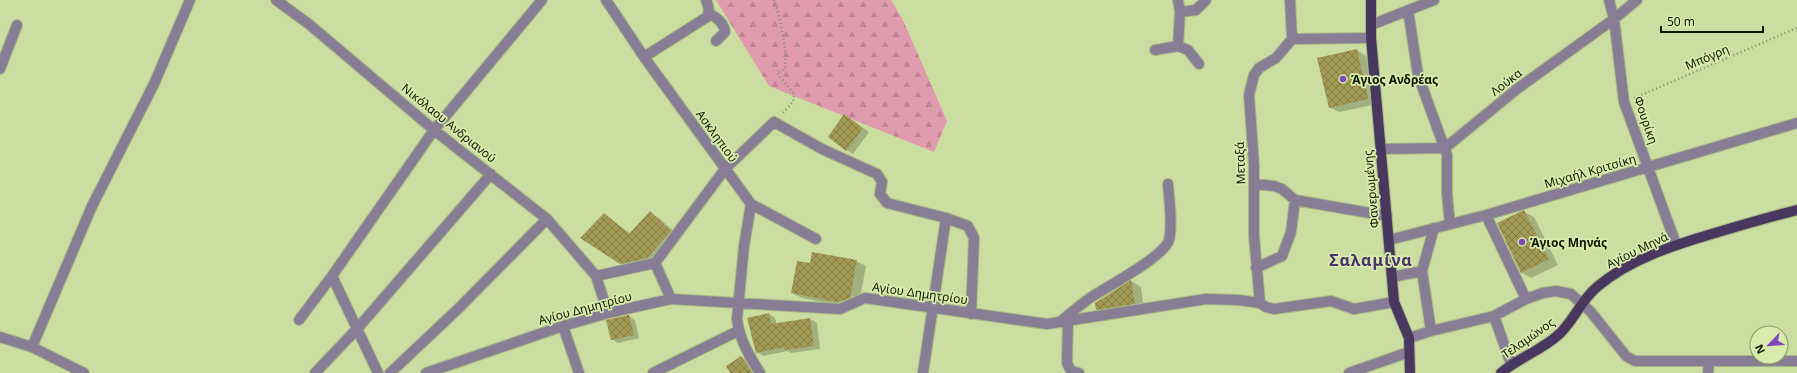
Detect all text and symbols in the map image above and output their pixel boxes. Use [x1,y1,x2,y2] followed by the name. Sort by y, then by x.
[1661,8,1763,34] scale bar
[1667,13,1695,30] text: 50 m
[1682,40,1732,74] street label: Μπόγρη
[1487,64,1526,100] street label: Λούκα
[1351,71,1438,88] place label: Άγιος Ανδρέας
[1338,74,1348,84] marker: Άγιος Ανδρέας
[398,80,500,166] street label: Νικόλαου Ανδριανού
[1630,94,1662,146] street label: Φουρίκη
[692,106,742,166] street label: Ασκληπιού
[1231,141,1249,185] street label: Μεταξά
[1359,149,1383,229] street label: Φανερωμένης
[1542,150,1638,192] street label: Μιχαήλ Κριτσίκη
[1603,227,1671,272] street label: Αγίου Μηνά
[1530,234,1607,251] place label: Άγιος Μηνάς
[1517,237,1527,247] marker: Άγιος Μηνάς
[1329,249,1413,271] district label: Σαλαμίνα
[871,278,969,308] street label: Αγίου Δημητρίου
[536,287,634,329] street label: Αγίου Δημητρίου
[1498,313,1558,362] street label: Τελαμώνος
[1749,325,1789,365] north arrow
[1751,342,1768,357] text: N

